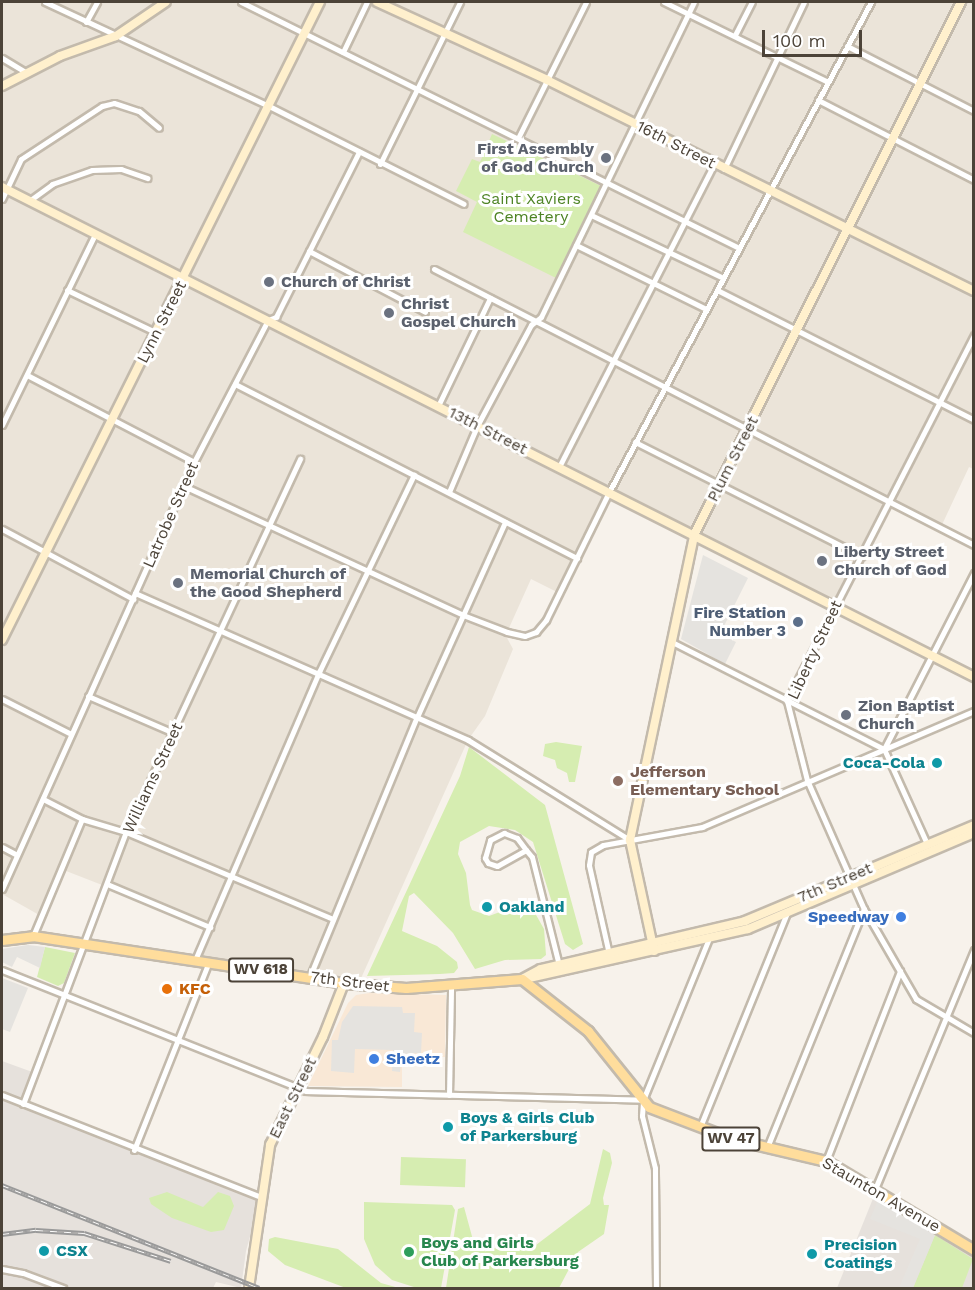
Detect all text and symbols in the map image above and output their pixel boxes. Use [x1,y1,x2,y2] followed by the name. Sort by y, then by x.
[765,18,866,56] scale bar
[773,30,826,51] text: 100 m
[633,117,719,173] street label: 16th Street
[477,139,594,177] place label: First Assembly of God Church
[599,151,613,165] marker: First Assembly of God Church
[481,189,581,227] park label: Saint Xaviers Cemetery
[281,272,411,292] place label: Church of Christ
[262,275,276,289] marker: Church of Christ
[133,278,191,366] street label: Lynn Street
[401,294,516,332] place label: Christ Gospel Church
[382,306,396,320] marker: Christ Gospel Church
[445,403,531,459] street label: 13th Street
[703,413,763,505] street label: Plum Street
[139,459,203,571] street label: Latrobe Street
[834,542,947,580] place label: Liberty Street Church of God
[815,554,829,568] marker: Liberty Street Church of God
[190,564,346,602] place label: Memorial Church of the Good Shepherd
[171,576,185,590] marker: Memorial Church of the Good Shepherd
[784,597,846,703] street label: Liberty Street
[693,603,786,641] place label: Fire Station Number 3
[791,615,805,629] marker: Fire Station Number 3
[858,696,954,734] place label: Zion Baptist Church
[839,708,853,722] marker: Zion Baptist Church
[119,720,187,836] street label: Williams Street
[843,753,925,773] place label: Coca-Cola
[930,756,944,770] marker: Coca-Cola
[630,762,779,800] place label: Jefferson Elementary School
[611,774,625,788] marker: Jefferson Elementary School
[795,859,875,907] street label: 7th Street
[499,897,564,917] place label: Oakland
[480,900,494,914] marker: Oakland
[808,907,889,927] place label: Speedway
[894,910,908,924] marker: Speedway
[226,958,296,982] road number: WV 618
[310,968,390,996] street label: 7th Street
[179,979,211,999] place label: KFC
[160,982,174,996] marker: KFC
[386,1049,440,1069] place label: Sheetz
[367,1052,381,1066] marker: Sheetz
[265,1054,321,1142] street label: East Street
[460,1108,594,1146] place label: Boys & Girls Club of Parkersburg
[441,1120,455,1134] marker: Boys & Girls Club of Parkersburg
[701,1127,761,1151] road number: WV 47
[818,1153,944,1237] street label: Staunton Avenue
[421,1233,579,1271] place label: Boys and Girls Club of Parkersburg
[824,1235,897,1273] place label: Precision Coatings
[56,1241,88,1261] place label: CSX
[37,1244,51,1258] marker: CSX
[402,1245,416,1259] marker: Boys and Girls Club of Parkersburg
[805,1247,819,1261] marker: Precision Coatings

